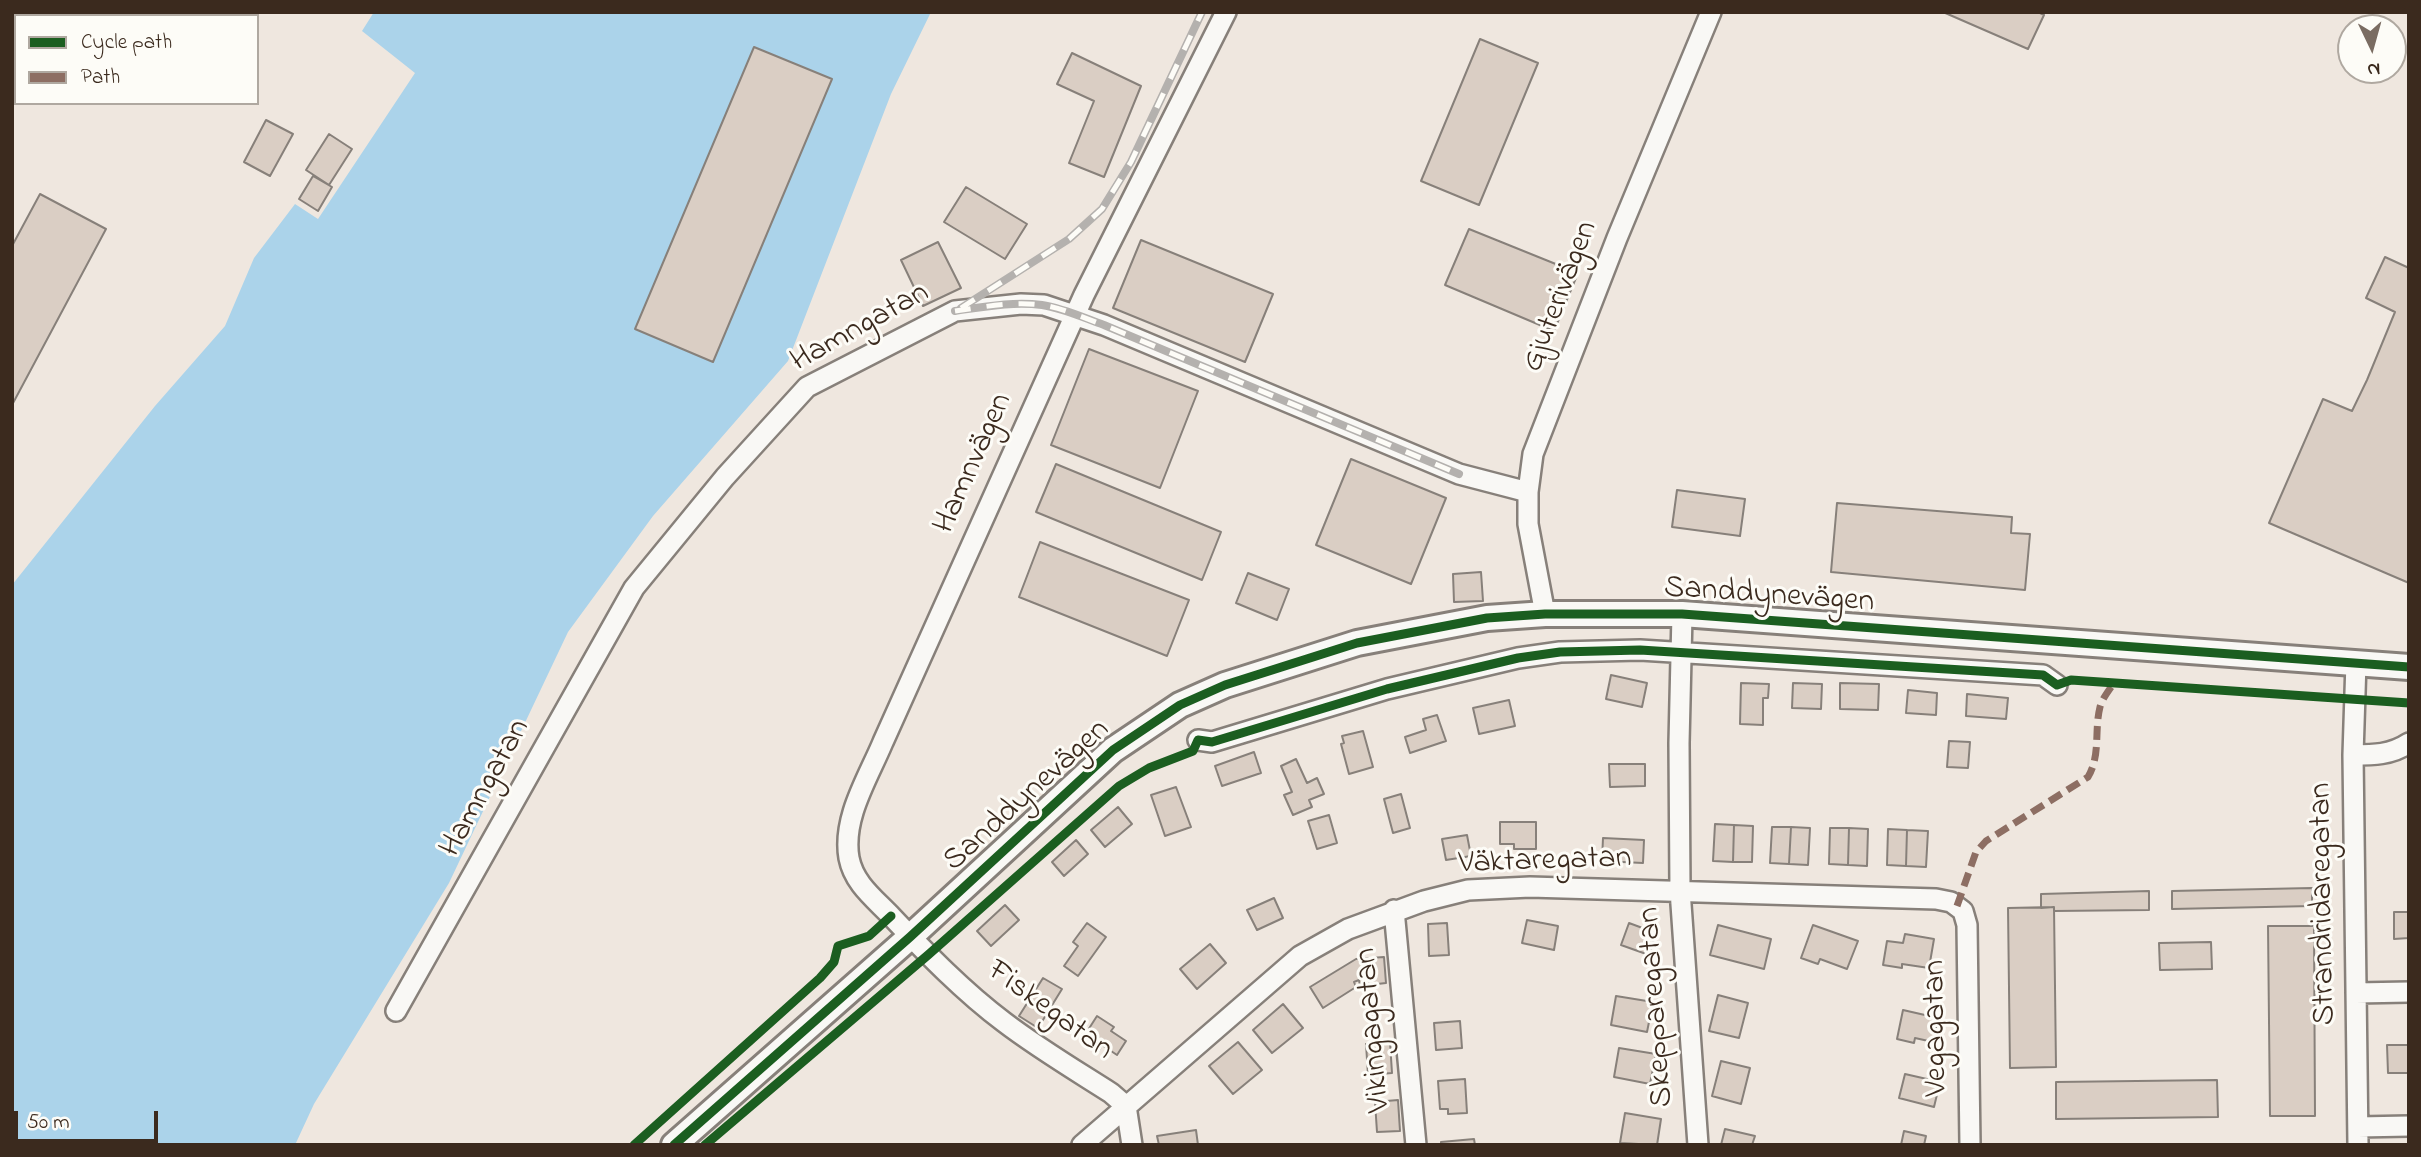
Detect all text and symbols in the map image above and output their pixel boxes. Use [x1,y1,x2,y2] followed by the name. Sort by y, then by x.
[14,14,259,105] legend
[2337,14,2407,84] north arrow
[81,28,172,58] text: Cycle path
[2366,54,2381,82] text: N
[81,63,120,93] text: Path
[1516,216,1608,378] street label: Gjuterivägen
[785,275,937,383] street label: Hamngatan
[927,388,1023,540] street label: Hamnvägen
[1663,571,1875,623] street label: Sanddynevägen
[937,712,1119,882] street label: Sanddynevägen
[433,713,541,865] street label: Hamngatan
[2304,782,2346,1026] street label: Strandridaregatan
[1458,841,1632,885] street label: Väktaregatan
[1632,906,1684,1108] street label: Skepparegatan
[1349,946,1401,1114] street label: Vikingagatan
[978,953,1120,1071] street label: Fiskegatan
[1918,959,1958,1097] street label: Vegagatan
[18,1098,161,1142] scale bar
[27,1108,70,1138] text: 50 m

